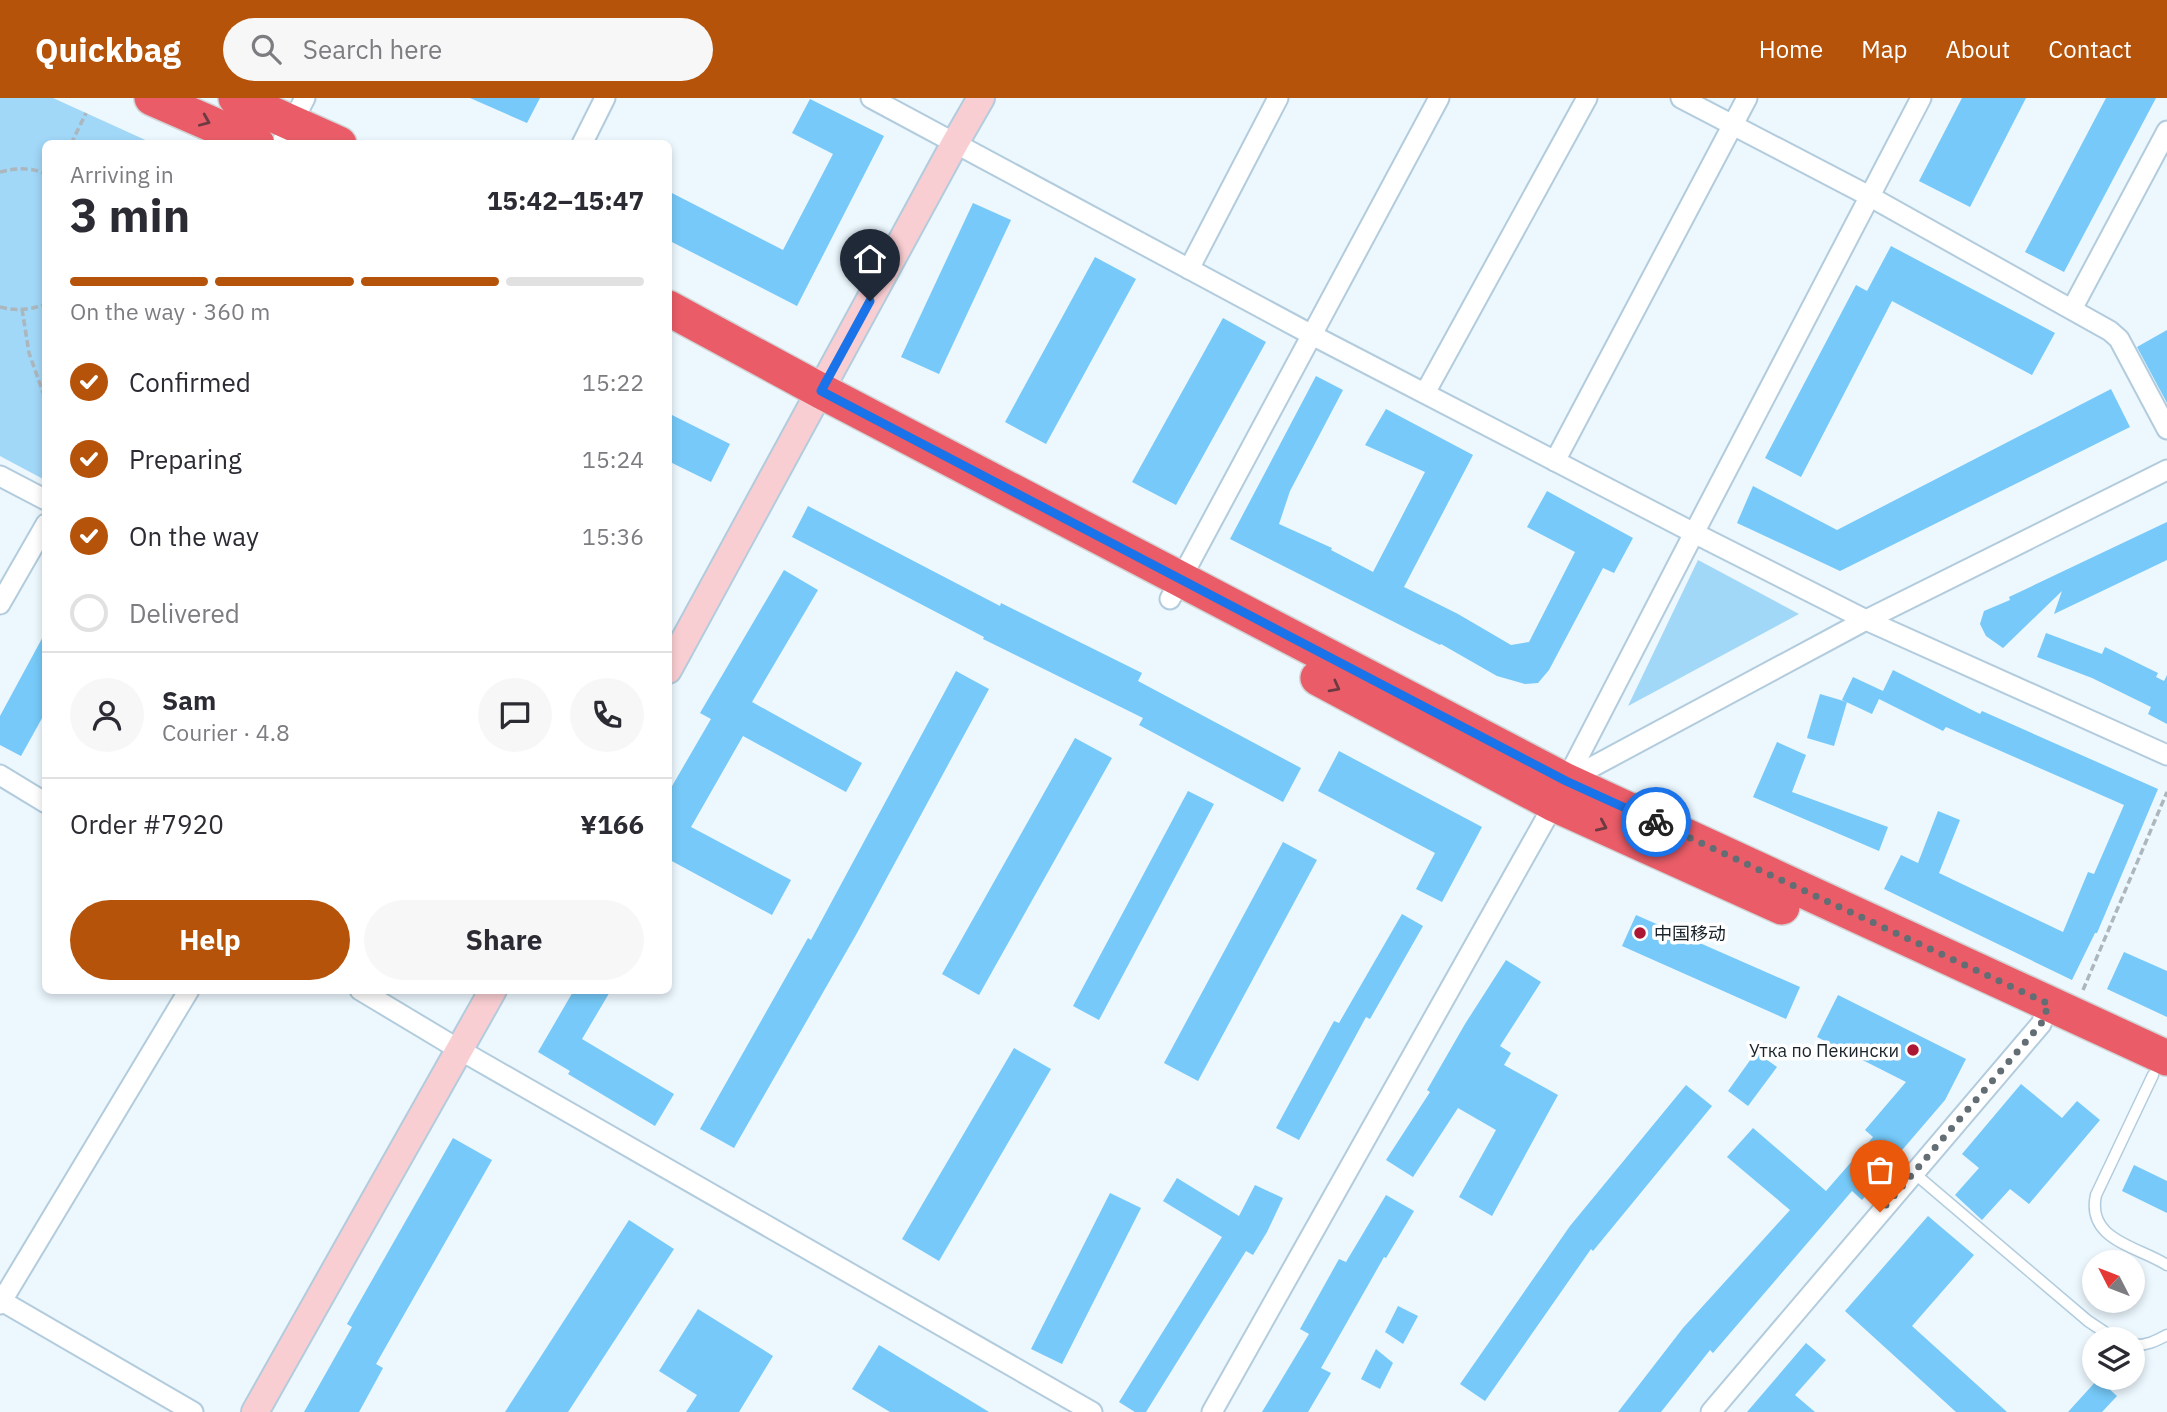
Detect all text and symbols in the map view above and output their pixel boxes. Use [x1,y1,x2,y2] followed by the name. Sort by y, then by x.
[223,18,713,81] search box
[35,28,181,71] text: Quickbag
[247,30,285,68] icon: search
[303,32,442,66] text: Search here
[1759,33,1823,65] text: Home
[1861,33,1907,65] text: Map
[1945,33,2010,65] text: About
[2048,33,2132,65] text: Contact
[198,113,210,127] one-way arrow
[70,159,174,189] text: Arriving in
[487,183,644,217] text: 15:42–15:47
[70,185,190,245] text: 3 min
[840,229,900,301] pin
[851,240,889,278] icon: home
[70,296,270,326] text: On the way · 360 m
[70,363,108,401] icon: check
[129,365,251,399] text: Confirmed
[582,367,644,397] text: 15:22
[70,440,108,478] icon: check
[129,442,242,476] text: Preparing
[582,444,644,474] text: 15:24
[70,517,108,555] icon: check
[129,519,259,553] text: On the way
[582,521,644,551] text: 15:36
[129,596,240,630] text: Delivered
[70,678,144,752] button: person
[478,678,552,752] button: chat
[570,678,644,752] button: phone
[1328,679,1340,692] one-way arrow
[162,683,216,717] text: Sam
[162,717,290,747] text: Courier · 4.8
[1621,787,1691,857] courier
[1637,803,1675,841] icon: bike
[70,807,224,841] text: Order #7920
[580,807,644,841] text: ¥166
[1595,818,1607,832] one-way arrow
[70,900,350,980] button: Help
[364,900,644,980] button: Share
[1654,922,1726,945] place label: 中国移动
[1632,925,1648,941] marker: 中国移动
[1749,1039,1899,1062] place label: Утка по Пекински
[1905,1042,1921,1058] marker: Утка по Пекински
[1850,1140,1910,1212] pin
[1861,1151,1899,1189] icon: bag
[2082,1250,2146,1312] north arrow
[2082,1250,2145,1390] map controls
[2082,1327,2145,1390] button: layers

